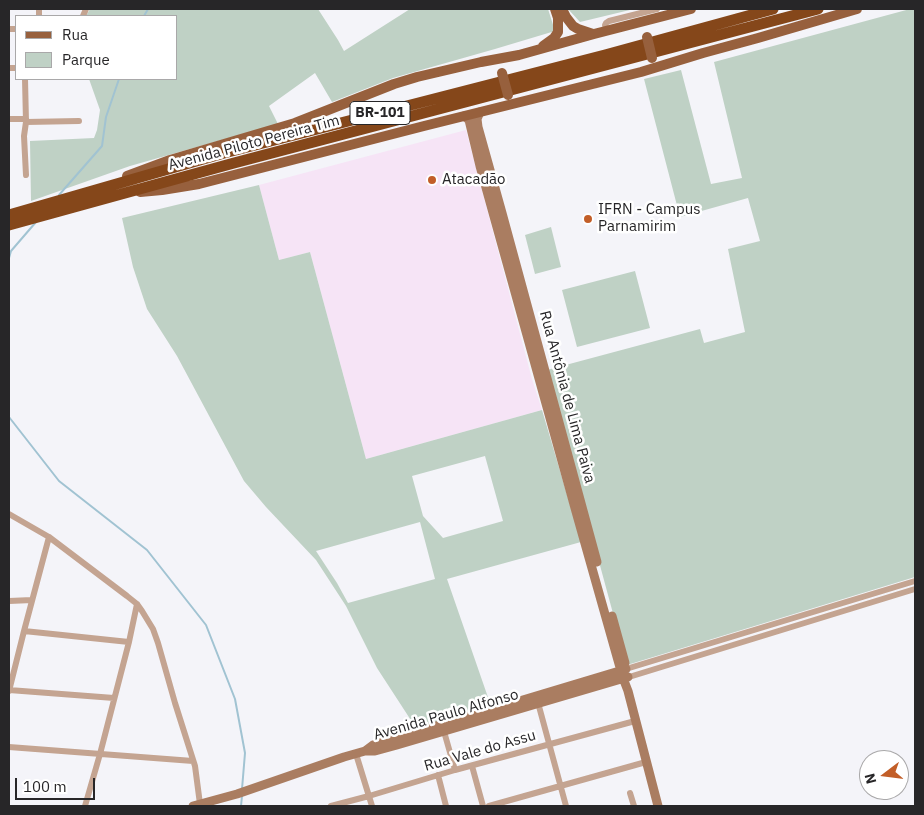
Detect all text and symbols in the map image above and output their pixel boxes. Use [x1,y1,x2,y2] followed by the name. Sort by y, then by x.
[15,15,178,80] legend
[62,25,88,44] text: Rua
[62,50,110,69] text: Parque
[350,102,410,125] road number: BR-101
[166,111,342,175] street label: Avenida Piloto Pereira Tim
[442,171,505,189] place label: Atacadão
[426,174,438,186] marker: Atacadão
[598,201,701,236] place label: IFRN - Campus Parnamirim
[582,213,594,225] marker: IFRN - Campus Parnamirim
[535,309,599,485] street label: Rua Antônia de Lima Paiva
[371,686,521,744] street label: Avenida Paulo Alfonso
[422,726,538,776] street label: Rua Vale do Assu
[859,750,909,800] north arrow
[18,768,98,800] scale bar
[860,771,880,786] text: N
[23,777,67,796] text: 100 m

